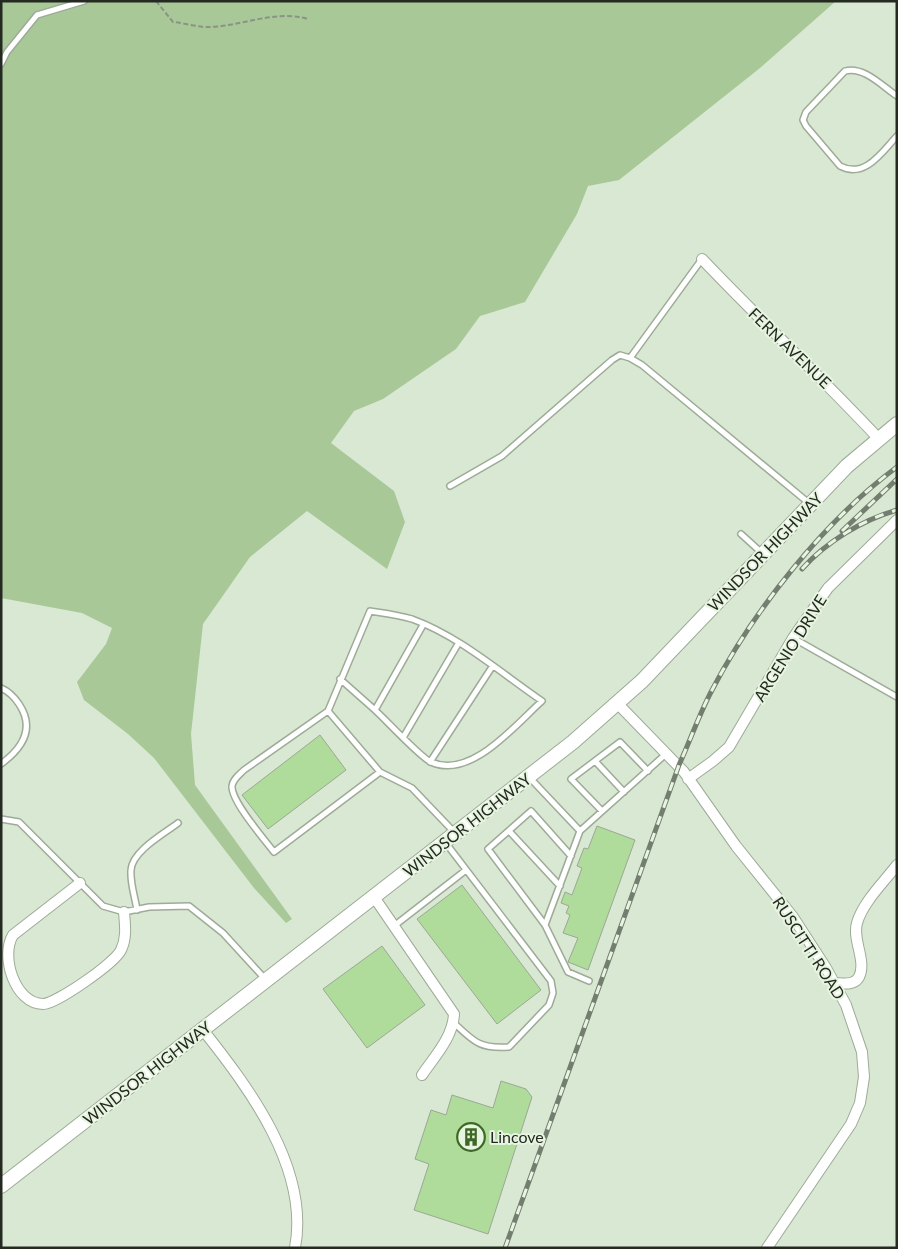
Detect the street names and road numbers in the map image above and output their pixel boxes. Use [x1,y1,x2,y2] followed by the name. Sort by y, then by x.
[745,304,836,392] street label: FERN AVENUE
[703,488,826,615] street label: WINDSOR HIGHWAY
[749,591,830,705] street label: ARGENIO DRIVE
[399,769,534,880] street label: WINDSOR HIGHWAY
[769,893,850,1003] street label: RUSCITTI ROAD
[79,1017,214,1128] street label: WINDSOR HIGHWAY

